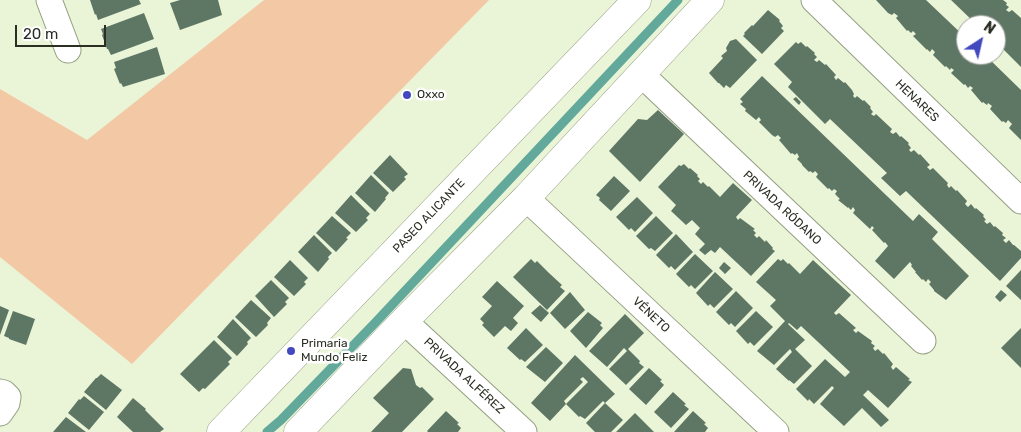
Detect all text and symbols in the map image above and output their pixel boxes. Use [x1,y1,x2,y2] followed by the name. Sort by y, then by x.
[18,15,109,47] scale bar
[956,15,1006,65] north arrow
[980,18,998,38] text: N
[23,25,58,43] text: 20 m
[892,77,942,125] street label: HENARES
[417,88,445,102] place label: Oxxo
[401,89,413,101] marker: Oxxo
[740,168,824,248] street label: PRIVADA RÓDANO
[390,176,468,256] street label: PASEO ALICANTE
[629,294,673,336] street label: VÉNETO
[421,335,507,417] street label: PRIVADA ALFÉREZ
[301,337,368,365] place label: Primaria Mundo Feliz
[285,345,297,357] marker: Primaria Mundo Feliz

